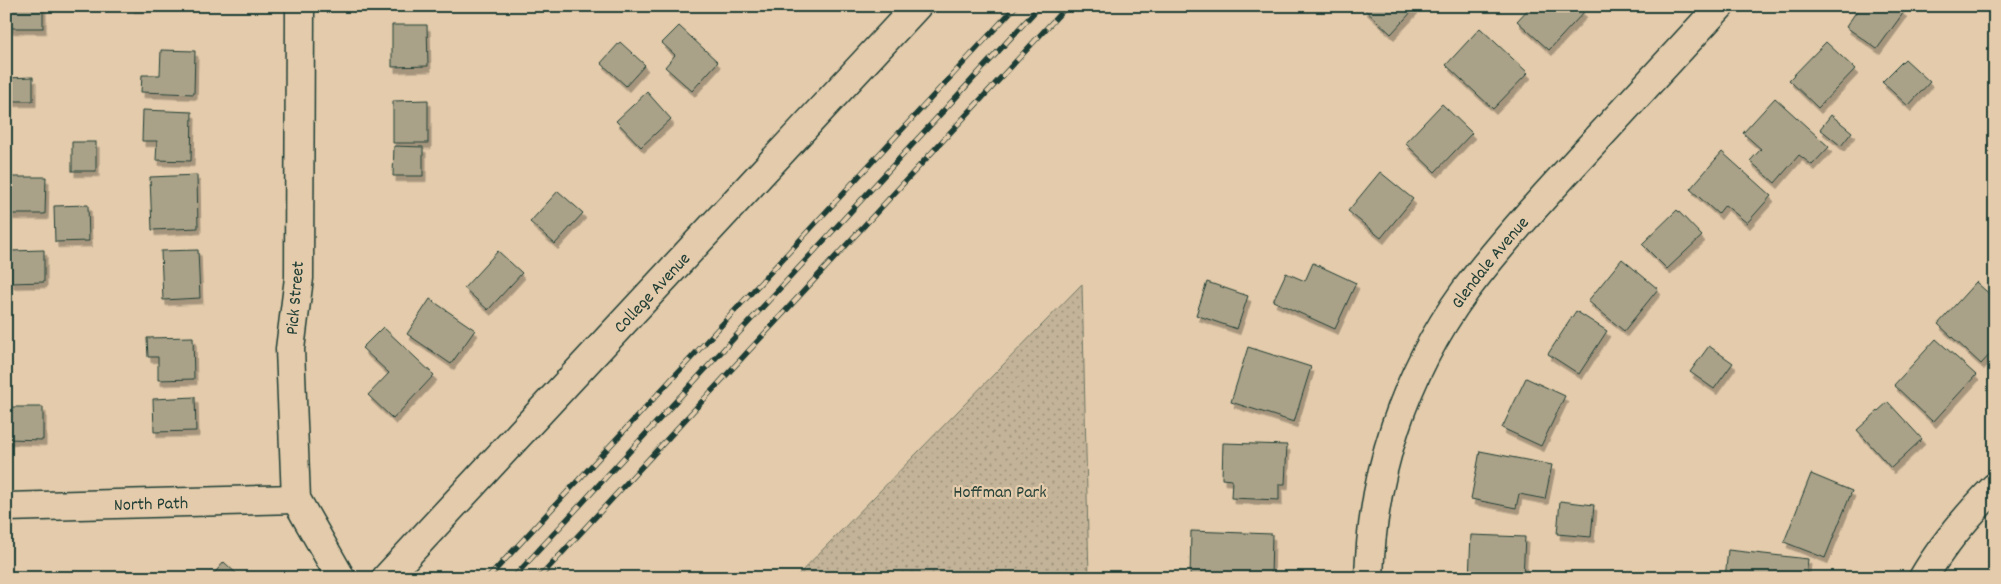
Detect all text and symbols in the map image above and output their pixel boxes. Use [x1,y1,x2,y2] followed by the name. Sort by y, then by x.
[1446,212,1536,314] street label: Glendale Avenue
[609,248,697,340] street label: College Avenue
[281,260,312,336] street label: Pick Street
[953,481,1047,506] park label: Hoffman Park
[114,492,188,519] street label: North Path

